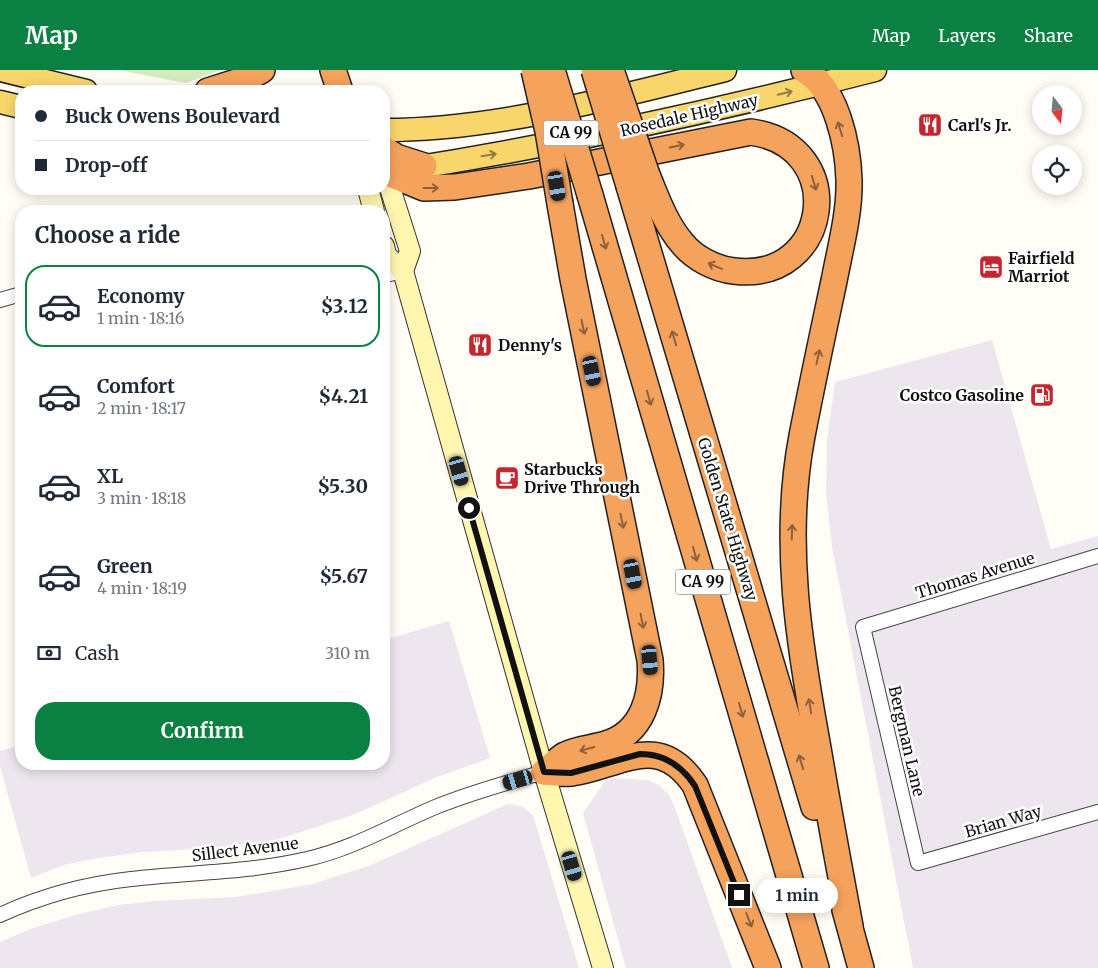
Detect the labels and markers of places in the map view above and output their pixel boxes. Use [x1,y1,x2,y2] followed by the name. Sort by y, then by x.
[917,112,943,138] restaurant icon: Carl's Jr.
[948,115,1012,135] place label: Carl's Jr.
[1008,248,1075,286] place label: Fairfield Marriot
[978,254,1004,280] hotel icon: Fairfield Marriot
[467,332,493,358] restaurant icon: Denny's
[498,335,562,355] place label: Denny's
[1029,382,1055,408] fuel station icon: Costco Gasoline
[900,385,1024,405] place label: Costco Gasoline
[524,459,640,497] place label: Starbucks Drive Through
[494,465,520,491] cafe icon: Starbucks Drive Through

